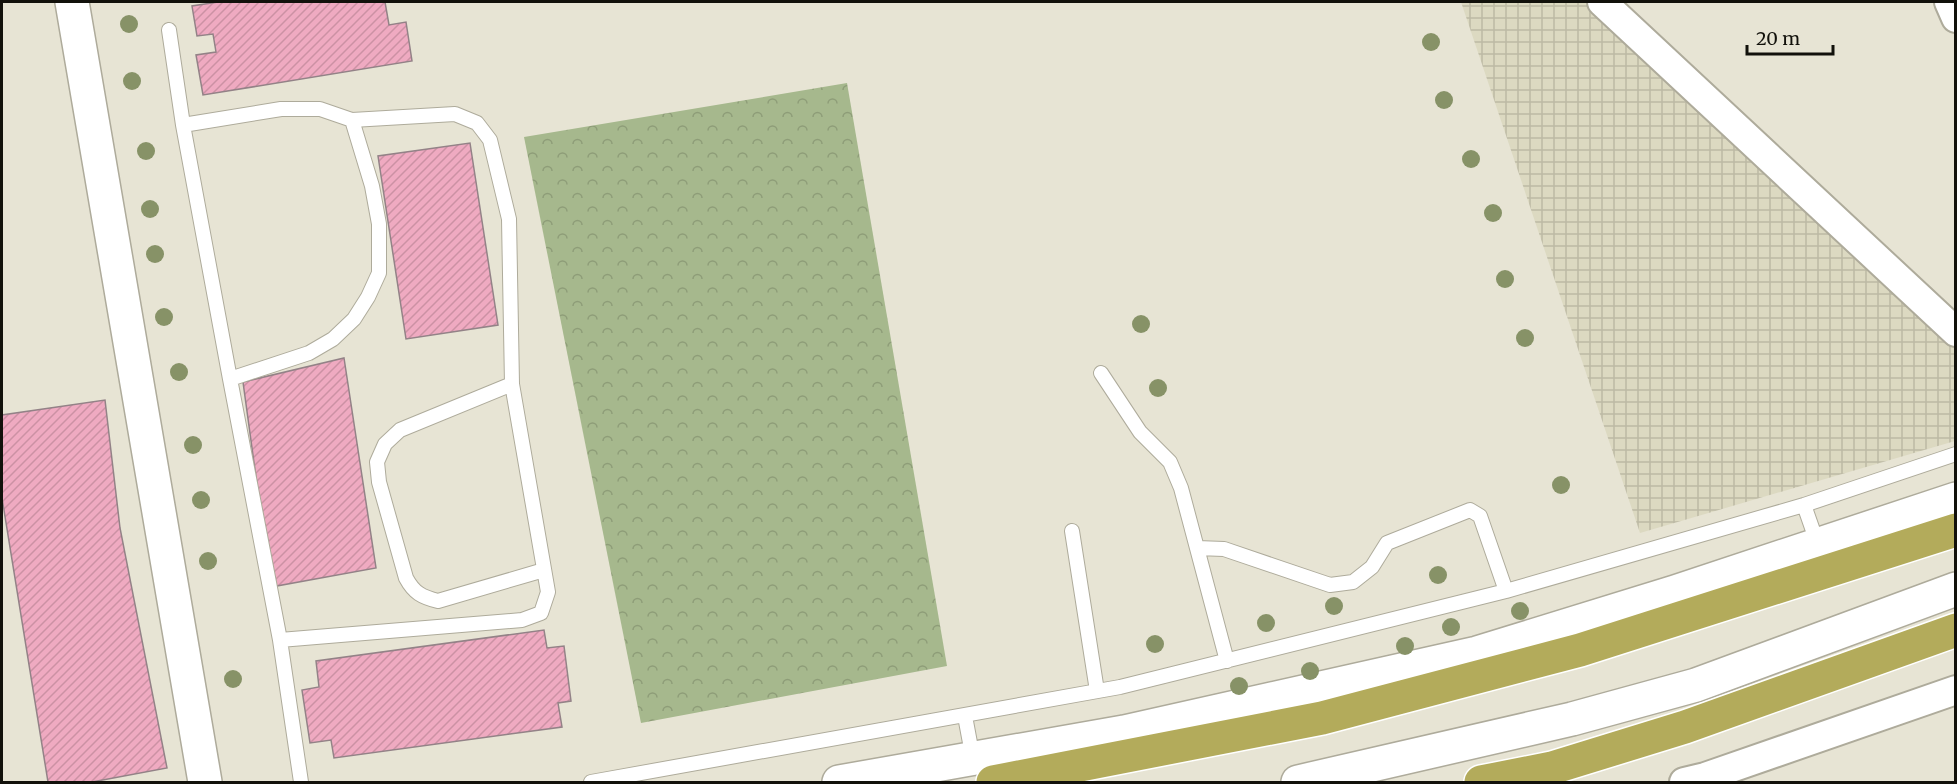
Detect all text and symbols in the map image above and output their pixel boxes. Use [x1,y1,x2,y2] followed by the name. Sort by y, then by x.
[1747,18,1832,56] scale bar
[1756,27,1800,50] text: 20 m

